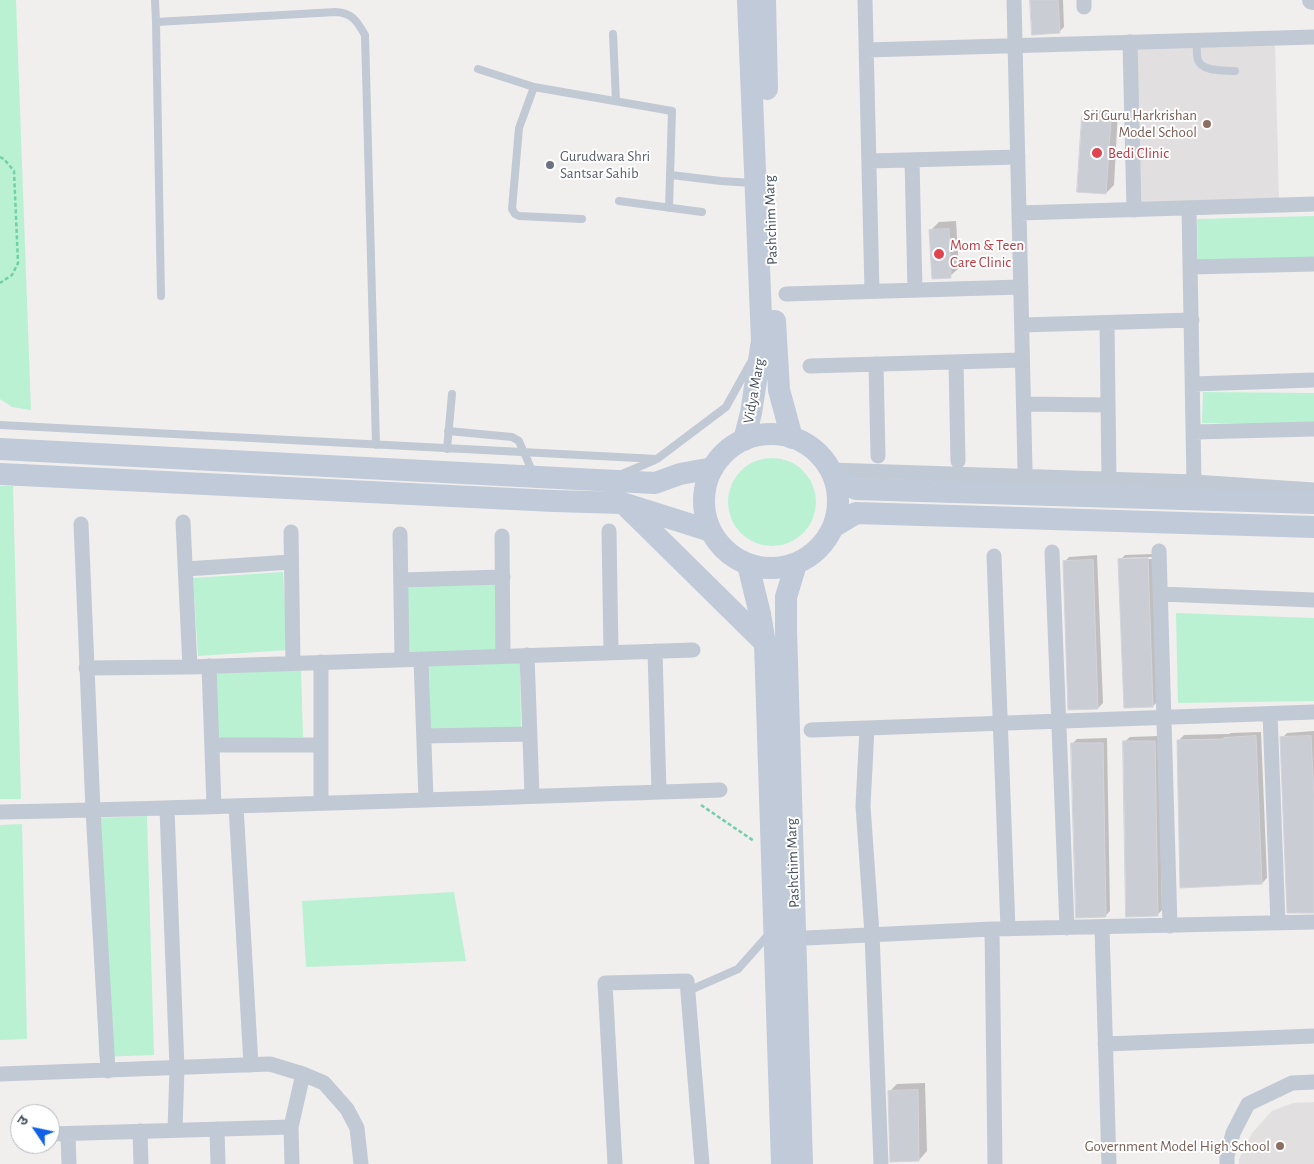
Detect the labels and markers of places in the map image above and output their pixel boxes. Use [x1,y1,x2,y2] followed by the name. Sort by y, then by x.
[1083,106,1197,141] place label: Sri Guru Harkrishan Model School
[1201,118,1213,130] marker: Sri Guru Harkrishan Model School
[1108,144,1169,162] place label: Bedi Clinic
[1090,146,1104,160] marker: Bedi Clinic
[560,147,650,182] place label: Gurudwara Shri Santsar Sahib
[544,159,556,171] marker: Gurudwara Shri Santsar Sahib
[950,236,1024,271] place label: Mom & Teen Care Clinic
[932,247,946,261] marker: Mom & Teen Care Clinic
[1085,1137,1270,1155] place label: Government Model High School
[1274,1140,1286,1152] marker: Government Model High School

